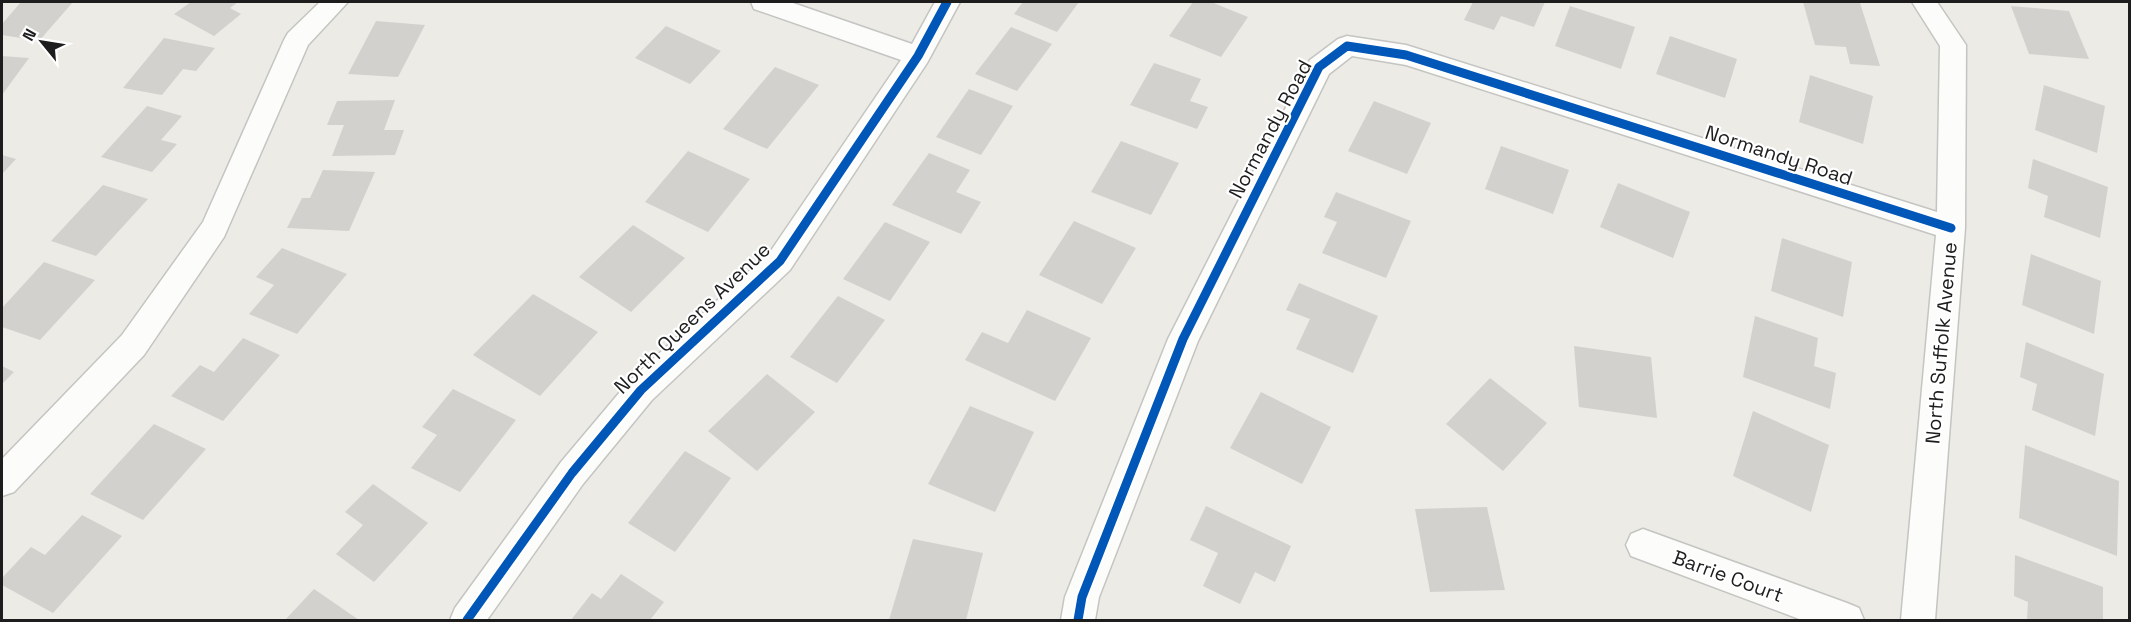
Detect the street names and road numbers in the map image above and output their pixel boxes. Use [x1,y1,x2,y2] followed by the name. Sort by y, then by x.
[1222,55,1318,203] street label: Normandy Road
[1702,119,1856,191] street label: Normandy Road
[608,237,776,399] street label: North Queens Avenue
[1919,241,1963,445] street label: North Suffolk Avenue
[1669,544,1787,608] street label: Barrie Court

